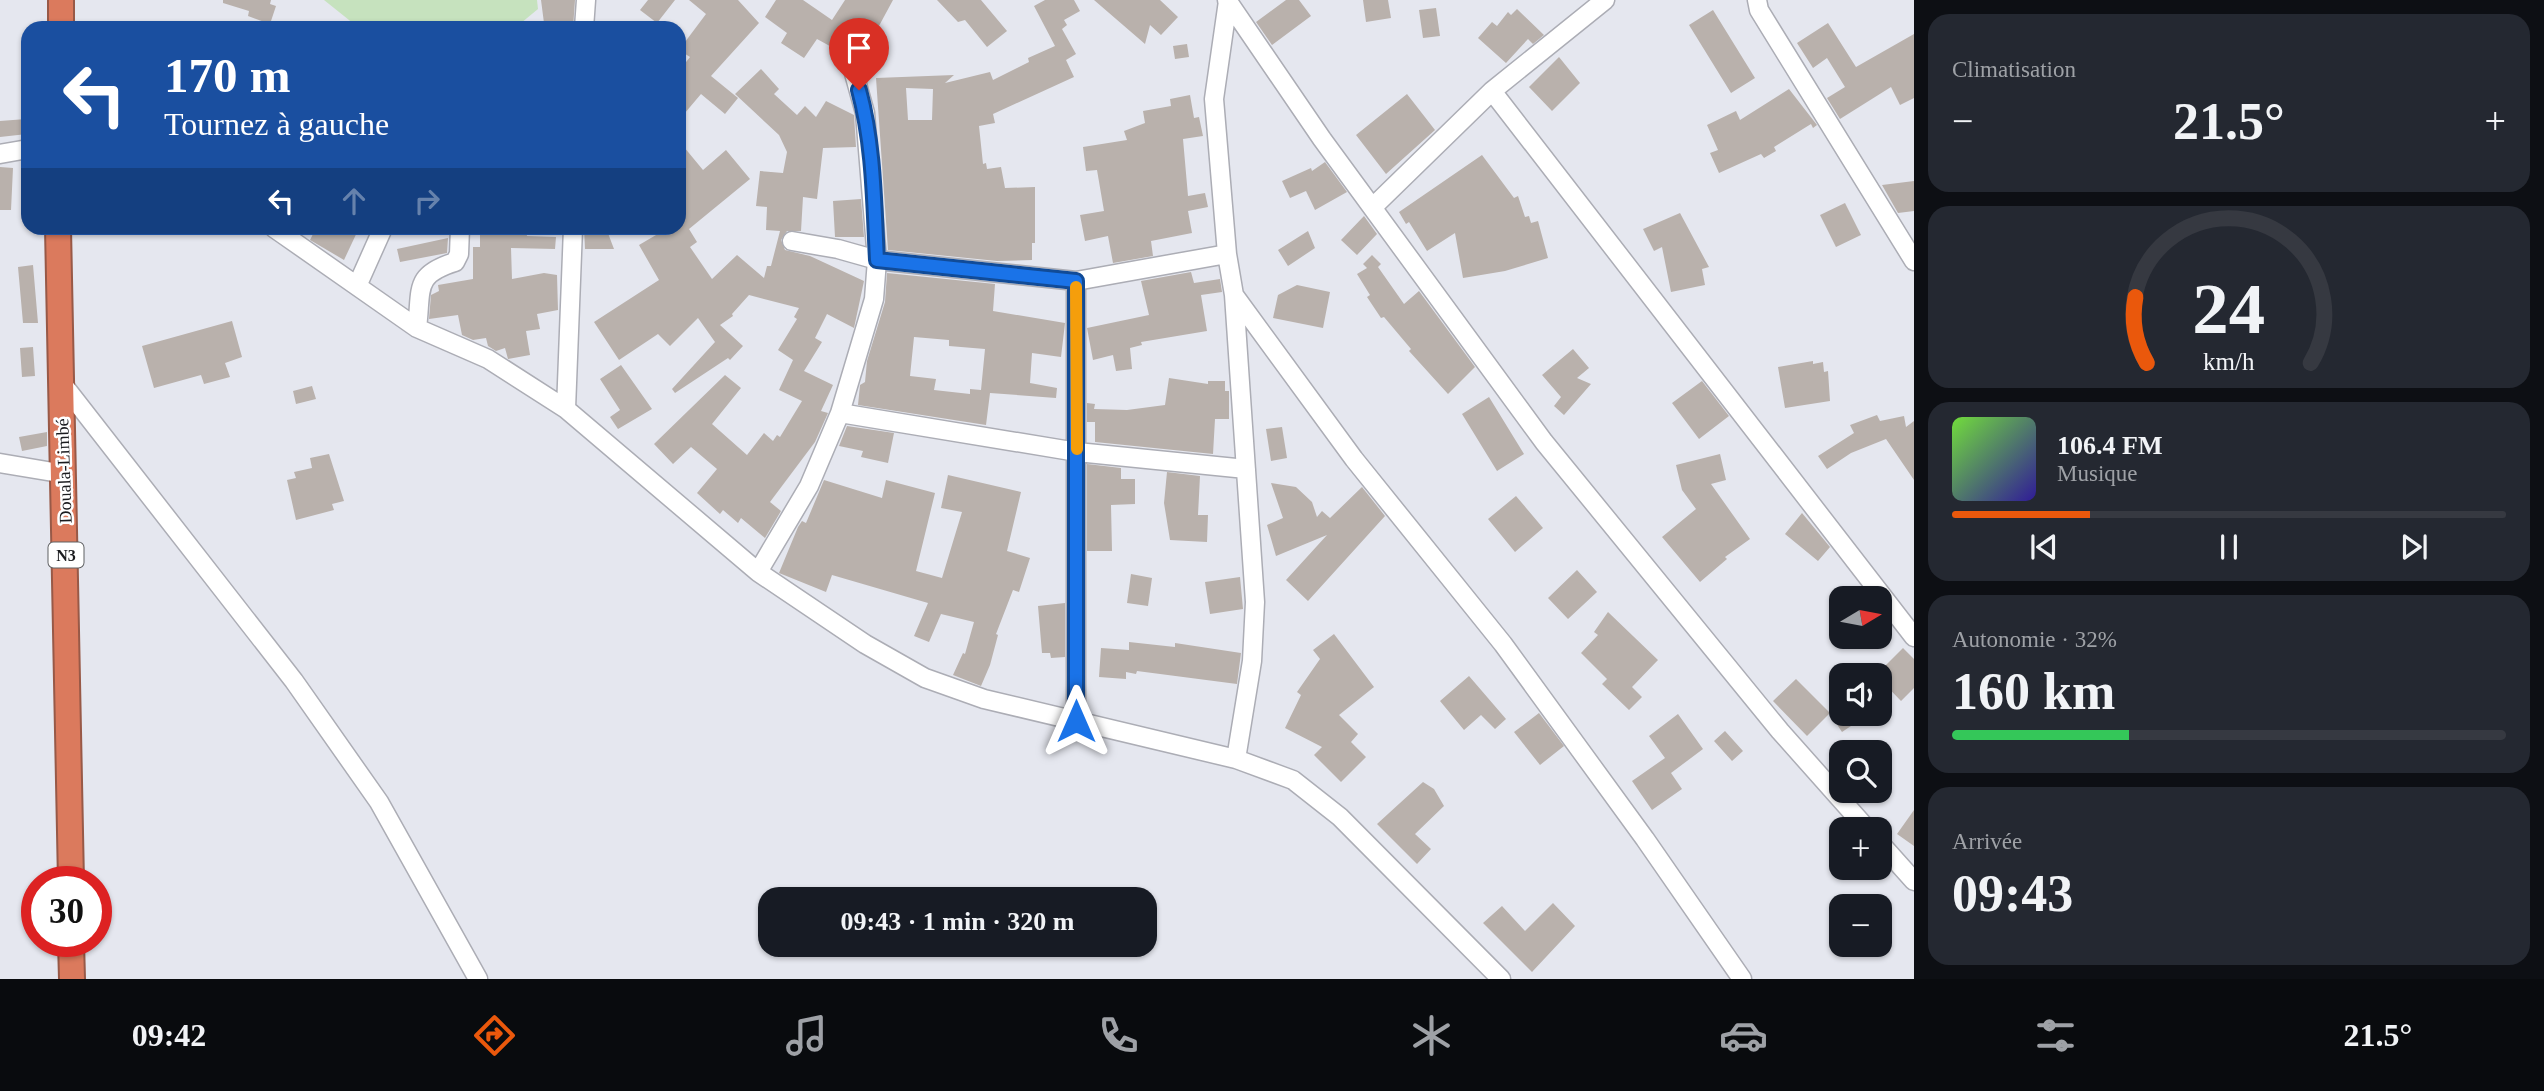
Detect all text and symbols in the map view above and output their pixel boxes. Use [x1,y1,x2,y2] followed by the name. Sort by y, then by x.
[829,18,889,90] pin
[840,29,878,67] icon: arrive
[164,48,291,103] text: 170 m
[49,49,140,140] icon: left
[1952,57,2076,82] text: Climatisation
[2173,93,2285,150] text: 21.5°
[1952,100,1973,142] text: −
[2485,100,2506,142] text: +
[164,106,389,142] text: Tournez à gauche
[262,182,300,220] icon: left
[335,182,373,220] icon: ahead
[408,182,446,220] icon: right
[2193,269,2265,350] text: 24
[2203,348,2255,375] text: km/h
[52,418,76,524] street label: Douala-Limbé
[2057,431,2162,460] text: 106.4 FM
[2057,461,2138,486] text: Musique
[2025,528,2063,566] icon: previous
[2210,528,2248,566] icon: pause
[2395,528,2433,566] icon: next
[48,542,84,568] road number: N3
[1829,586,1892,649] north arrow
[1829,586,1892,957] map controls
[1952,627,2117,652] text: Autonomie · 32%
[1829,663,1892,726] button: sound
[1952,663,2115,720] text: 160 km
[1039,684,1113,758] position arrow
[1829,740,1892,803] button: search
[1829,817,1892,880] button: +
[1952,829,2022,854] text: Arrivée
[1952,865,2073,922] text: 09:43
[21,866,112,957] speed limit sign: 30
[1829,894,1892,957] button: −
[841,907,1075,936] text: 09:43 · 1 min · 320 m
[470,1011,519,1060] icon: directions
[782,1011,831,1060] icon: music
[1094,1011,1143,1060] icon: phone
[1407,1011,1456,1060] icon: climate
[1719,1011,1768,1060] icon: car
[2031,1011,2080,1060] icon: filters
[132,1017,206,1053] text: 09:42
[2344,1017,2412,1053] text: 21.5°

